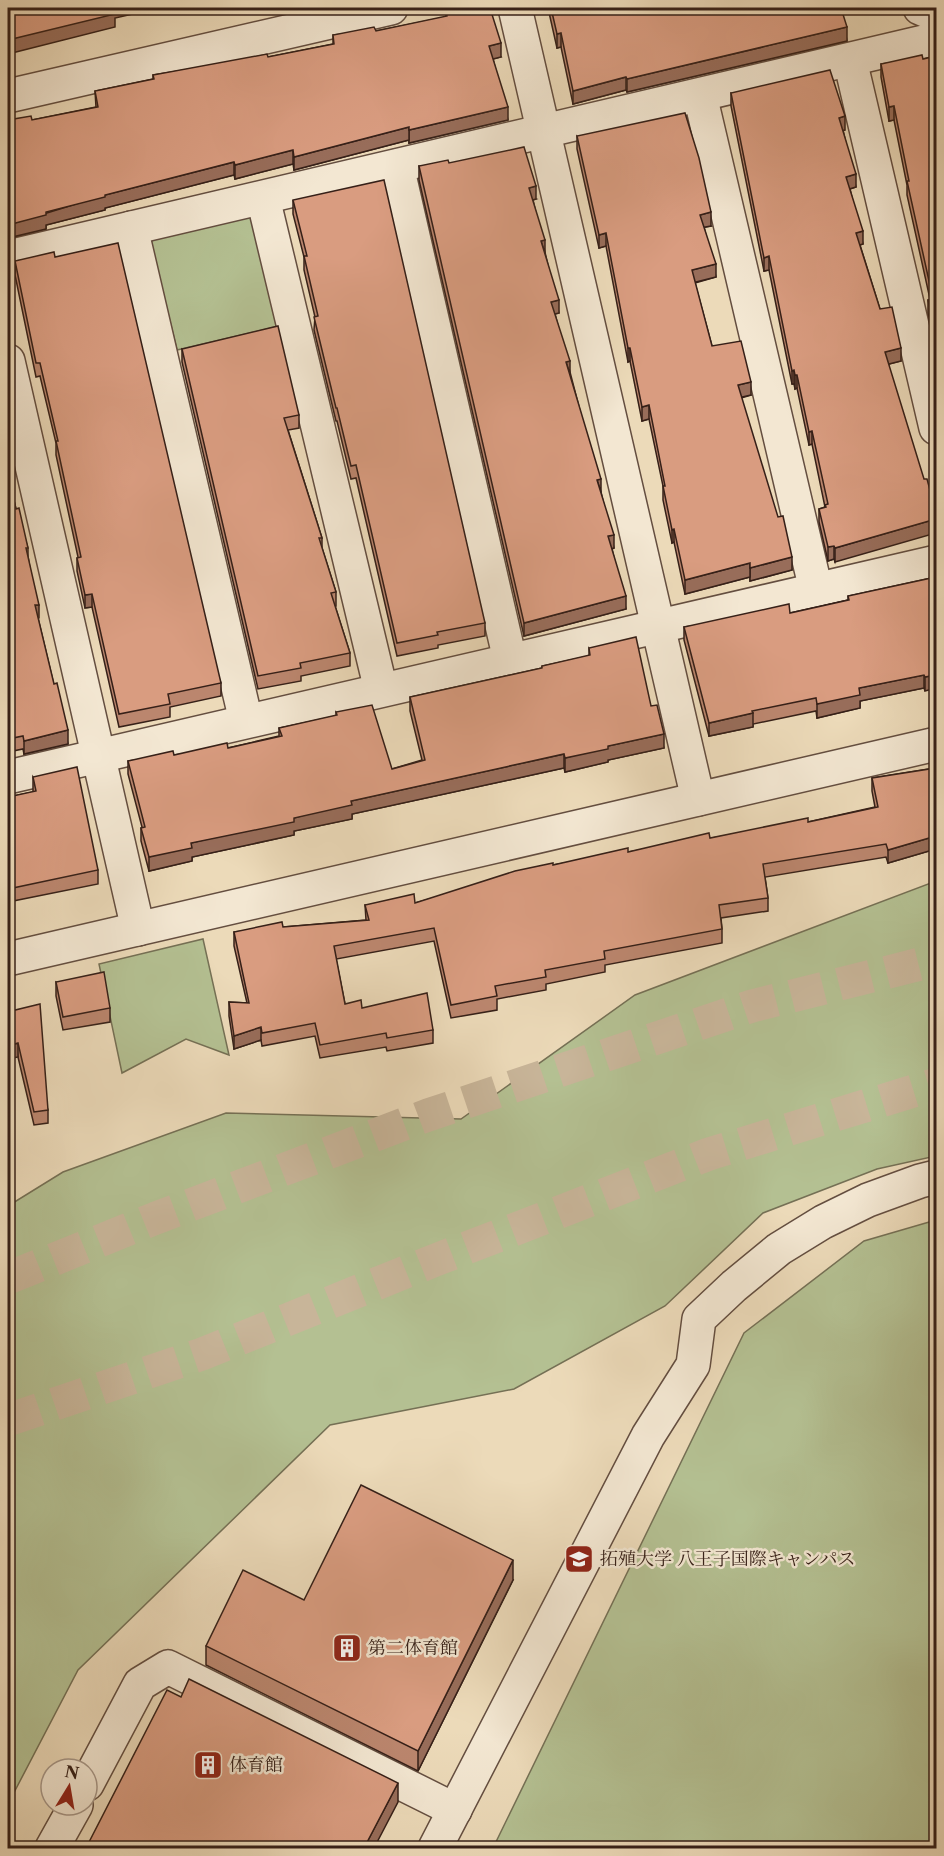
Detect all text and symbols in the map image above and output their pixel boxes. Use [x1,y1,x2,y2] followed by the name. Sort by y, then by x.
[563,1543,595,1575] school or university icon: 拓殖大学 八王子国際キャンパス
[600,1548,856,1570] place label: 拓殖大学 八王子国際キャンパス
[331,1632,363,1664] building icon: 第二体育館
[368,1637,458,1659] place label: 第二体育館
[192,1749,224,1781] building icon: 体育館
[229,1754,283,1776] place label: 体育館
[39,1757,99,1817] north arrow
[63,1761,81,1783] text: N

